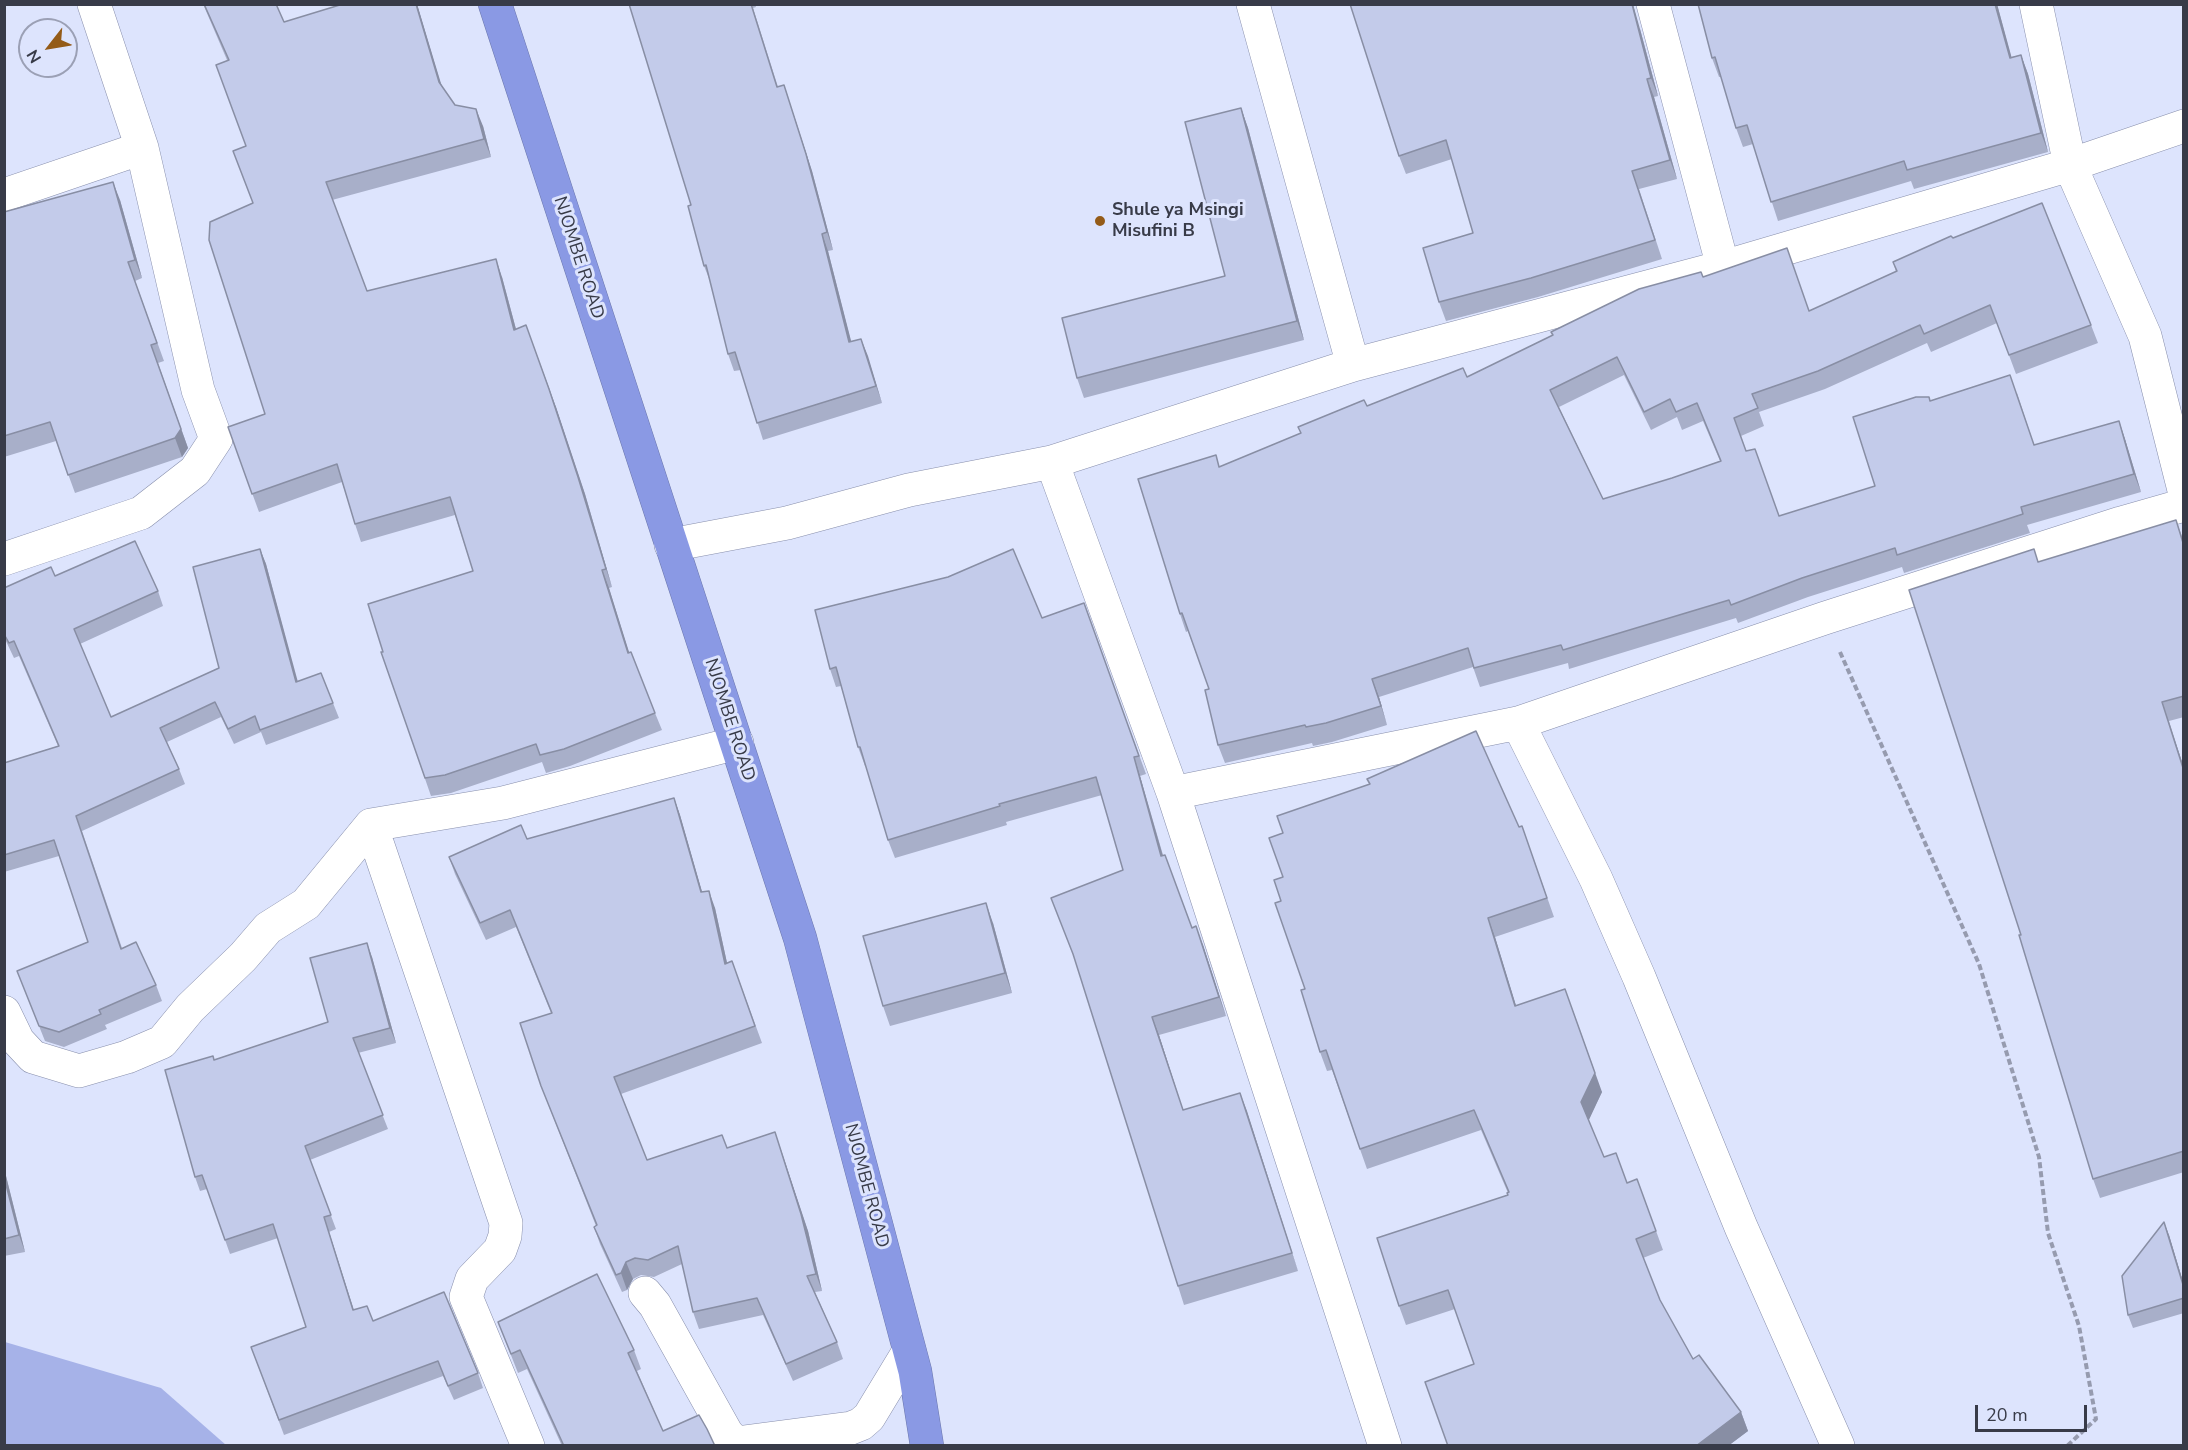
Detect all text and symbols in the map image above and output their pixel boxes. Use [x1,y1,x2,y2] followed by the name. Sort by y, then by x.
[18,18,78,78] north arrow
[22,45,47,67] text: N
[548,194,608,322] street label: NJOMBE ROAD
[1112,200,1244,242] place label: Shule ya Msingi Misufini B
[1093,214,1107,228] marker: Shule ya Msingi Misufini B
[699,656,759,784] street label: NJOMBE ROAD
[839,1122,893,1250] street label: NJOMBE ROAD
[1978,1393,2090,1431] scale bar
[1986,1403,2028,1427] text: 20 m

